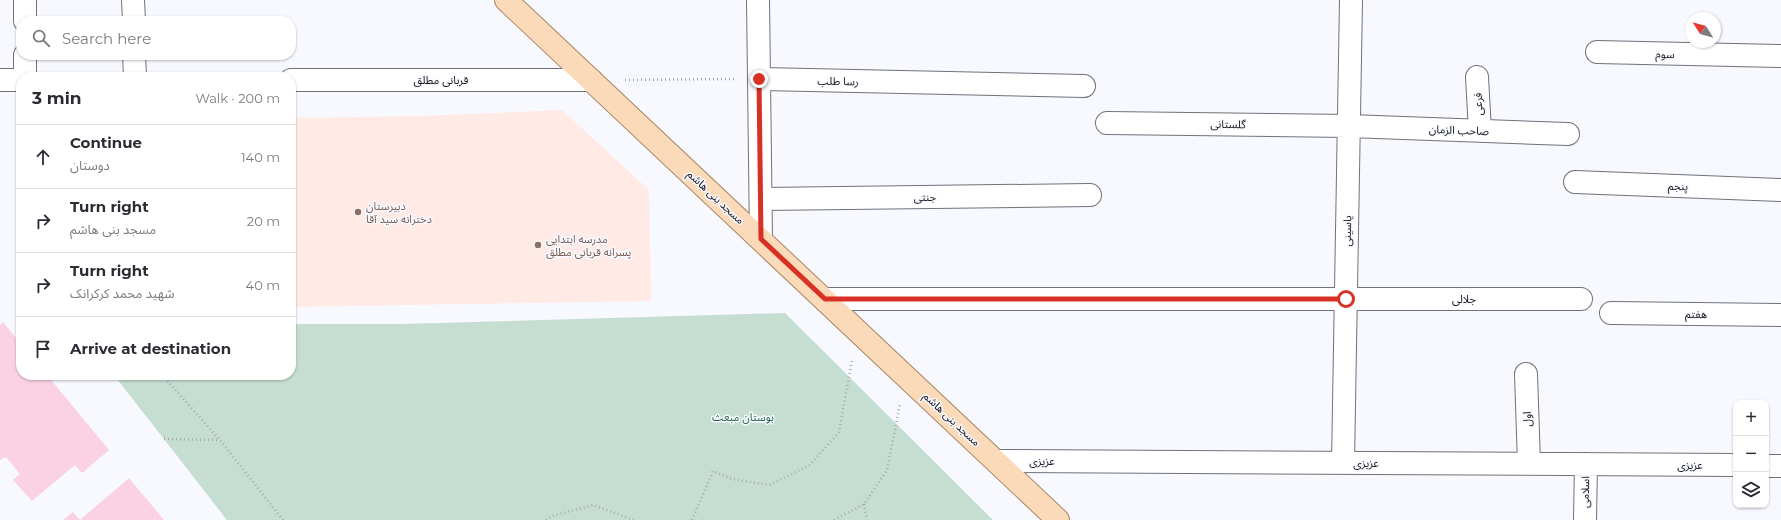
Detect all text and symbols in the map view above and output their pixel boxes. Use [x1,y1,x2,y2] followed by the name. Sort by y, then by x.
[1685,12,1721,48] north arrow
[16,16,296,60] search box
[30,27,52,49] icon: search
[62,29,151,48] text: Search here
[1655,47,1675,62] street label: سوم
[750,70,768,88] route end
[414,73,468,87] street label: قربانی مطلق
[817,74,859,89] street label: رسا طلب
[32,88,82,108] text: 3 min
[195,90,280,106] text: Walk · 200 m
[1471,92,1485,116] street label: فرعی
[1210,117,1246,131] street label: گلستانی
[1429,122,1489,138] street label: صاحب الزمان
[70,133,142,152] text: Continue
[32,146,54,168] icon: ahead
[241,149,280,165] text: 140 m
[70,157,110,173] text: دوستان
[683,167,748,229] street label: مسجد بنی هاشم
[1668,179,1688,195] street label: پنجم
[914,190,937,204] street label: جنتی
[70,197,149,216] text: Turn right
[366,199,432,226] place label: دبیرستان دخترانه سید آقا
[353,207,363,217] marker: دبیرستان دخترانه سید آقا
[32,210,54,232] icon: right
[247,213,280,229] text: 20 m
[1340,215,1354,247] street label: یاسینی
[70,221,156,237] text: مسجد بنی هاشم
[546,232,631,260] place label: مدرسه ابتدایی پسرانه قربانی مطلق
[533,240,543,250] marker: مدرسه ابتدایی پسرانه قربانی مطلق
[70,261,149,280] text: Turn right
[32,274,54,296] icon: right
[246,277,280,293] text: 40 m
[70,285,174,301] text: شهید محمد کرکرانک
[1337,290,1355,308] route start
[1452,292,1477,306] street label: جلالی
[1685,307,1707,323] street label: هفتم
[32,338,54,360] icon: arrive
[70,339,231,358] text: Arrive at destination
[919,389,984,451] street label: مسجد بنی هاشم
[1733,400,1769,508] map controls
[1733,400,1769,436] button: +
[712,410,774,424] park label: بوستان مبعث
[1520,411,1534,427] street label: اول
[1733,436,1769,472] button: −
[1029,454,1055,468] street label: عزیزی
[1353,456,1379,470] street label: عزیزی
[1677,458,1703,472] street label: عزیزی
[1733,472,1769,508] button: layers
[1578,476,1592,508] street label: اسلامی

